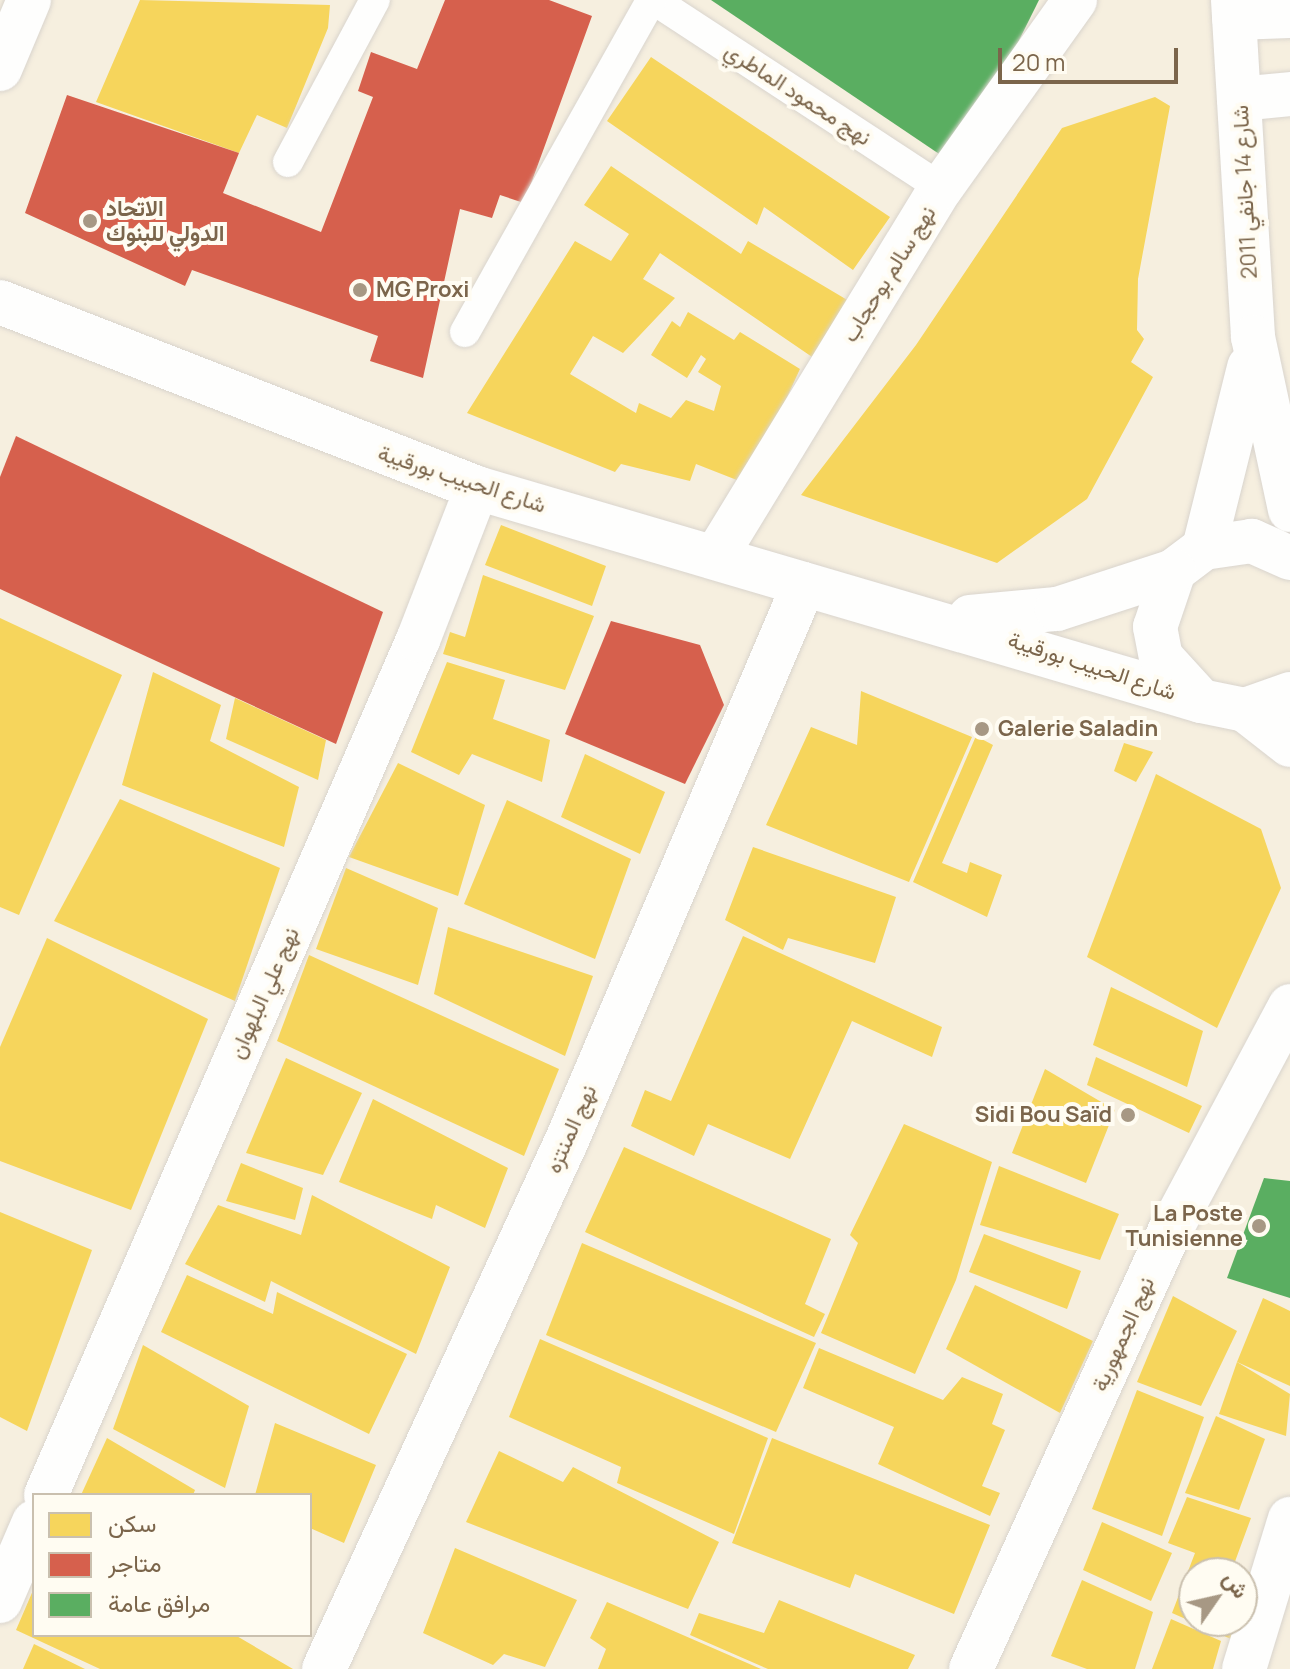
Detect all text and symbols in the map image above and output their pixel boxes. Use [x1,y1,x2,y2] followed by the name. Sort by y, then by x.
[1002,32,1182,82] scale bar
[720,37,876,151] street label: نهج محمود الماطري
[1012,45,1065,78] text: 20 m
[1227,104,1263,280] street label: شارع 14 جانفي 2011
[106,195,224,246] place label: الاتحاد الدولي للبنوك
[837,201,941,347] street label: نهج سالم بوحجاب
[81,212,99,230] marker: الاتحاد الدولي للبنوك
[376,277,469,303] place label: MG Proxi
[351,281,369,299] marker: MG Proxi
[375,439,549,519] street label: شارع الحبيب بورقيبة
[1005,626,1179,706] street label: شارع الحبيب بورقيبة
[998,716,1158,742] place label: Galerie Saladin
[973,720,991,738] marker: Galerie Saladin
[223,923,305,1063] street label: نهج علي البلهوان
[540,1081,602,1177] street label: نهج المنتزه
[975,1102,1112,1128] place label: Sidi Bou Saïd
[1119,1106,1137,1124] marker: Sidi Bou Saïd
[1125,1200,1243,1252] place label: La Poste Tunisienne
[1250,1217,1268,1235] marker: La Poste Tunisienne
[1086,1273,1160,1395] street label: نهج الجمهورية
[32,1493,312,1637] legend
[108,1506,157,1539] text: سكن
[108,1546,162,1579] text: متاجر
[1178,1557,1258,1637] north arrow
[1216,1565,1256,1604] text: ش
[108,1586,210,1619] text: مرافق عامة

